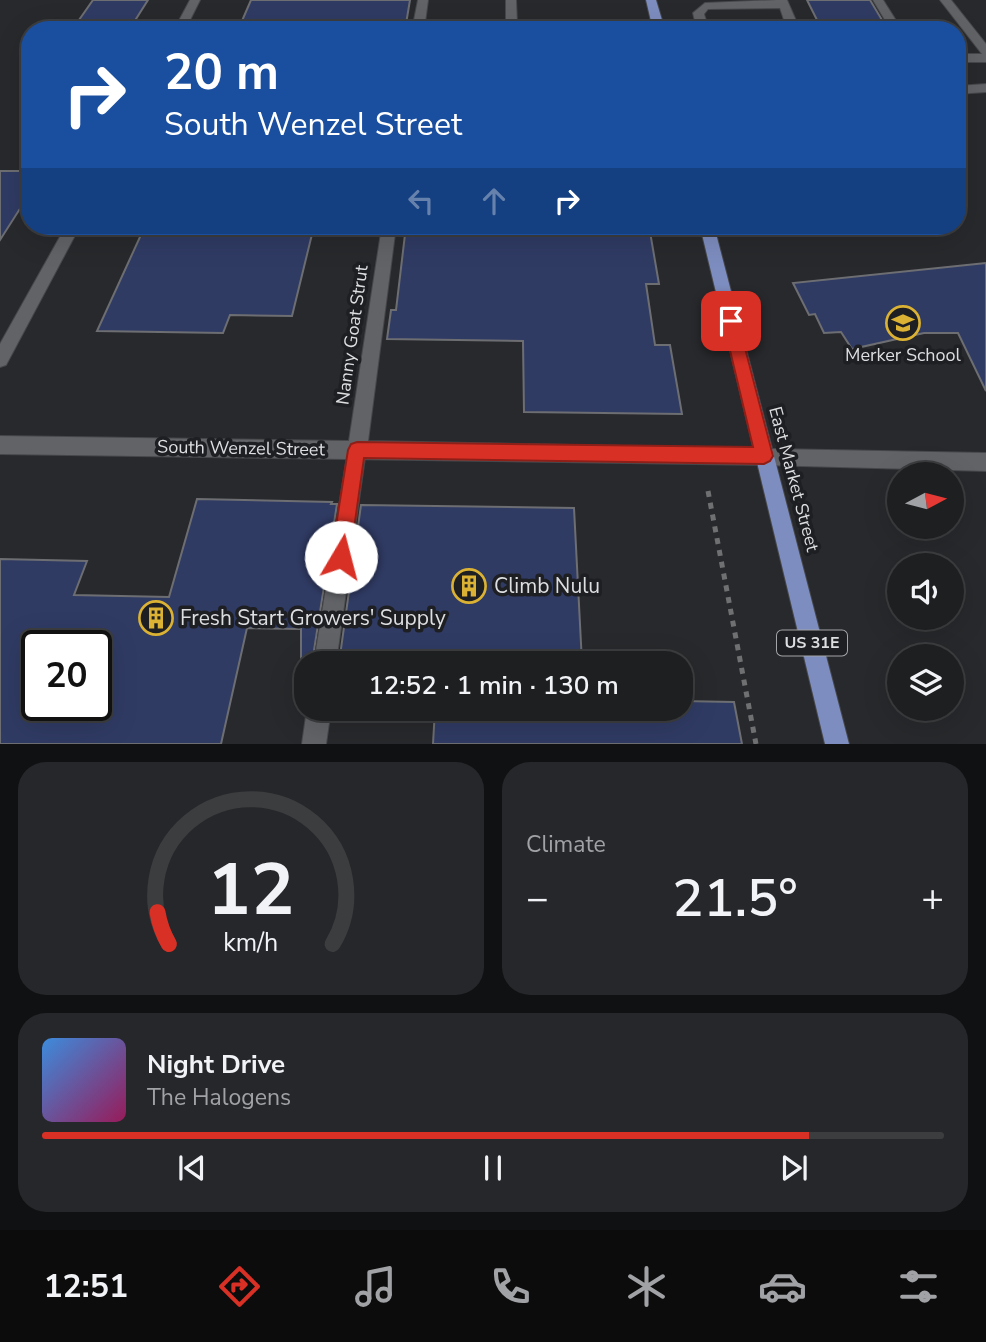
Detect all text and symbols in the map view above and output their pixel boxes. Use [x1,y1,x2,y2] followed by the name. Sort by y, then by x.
[164,39,279,106] text: 20 m
[49,49,140,140] icon: right
[164,103,462,146] text: South Wenzel Street
[402,182,440,220] icon: left
[475,182,513,220] icon: ahead
[548,182,586,220] icon: right
[330,263,374,406] street label: Nanny Goat Strut
[701,291,761,351] pin
[712,302,750,340] icon: arrive
[884,304,922,342] school or university icon: Merker School
[845,343,962,367] place label: Merker School
[763,404,825,555] street label: East Market Street
[157,435,326,461] street label: South Wenzel Street
[887,462,964,539] north arrow
[887,462,964,721] map controls
[304,520,378,594] position arrow
[887,553,964,630] button: sound
[450,567,488,605] building icon: Climb Nulu
[494,572,600,600] place label: Climb Nulu
[137,599,175,637] building icon: Fresh Start Growers' Supply
[180,604,446,632] place label: Fresh Start Growers' Supply
[21,630,112,721] speed limit sign: 20
[777,630,847,656] road number: US 31E
[887,644,964,721] button: layers
[368,668,619,703] text: 12:52 · 1 min · 130 m
[526,829,606,860] text: Climate
[207,841,295,941] text: 12
[672,863,798,934] text: 21.5°
[526,873,549,924] text: −
[921,873,944,924] text: +
[223,926,279,960] text: km/h
[147,1047,285,1082] text: Night Drive
[147,1082,291,1113] text: The Halogens
[173,1149,211,1187] icon: previous
[474,1149,512,1187] icon: pause
[775,1149,813,1187] icon: next
[215,1262,264,1311] icon: directions
[351,1262,400,1311] icon: music
[486,1262,535,1311] icon: phone
[622,1262,671,1311] icon: climate
[758,1262,807,1311] icon: car
[894,1262,943,1311] icon: filters
[43,1265,128,1308] text: 12:51

